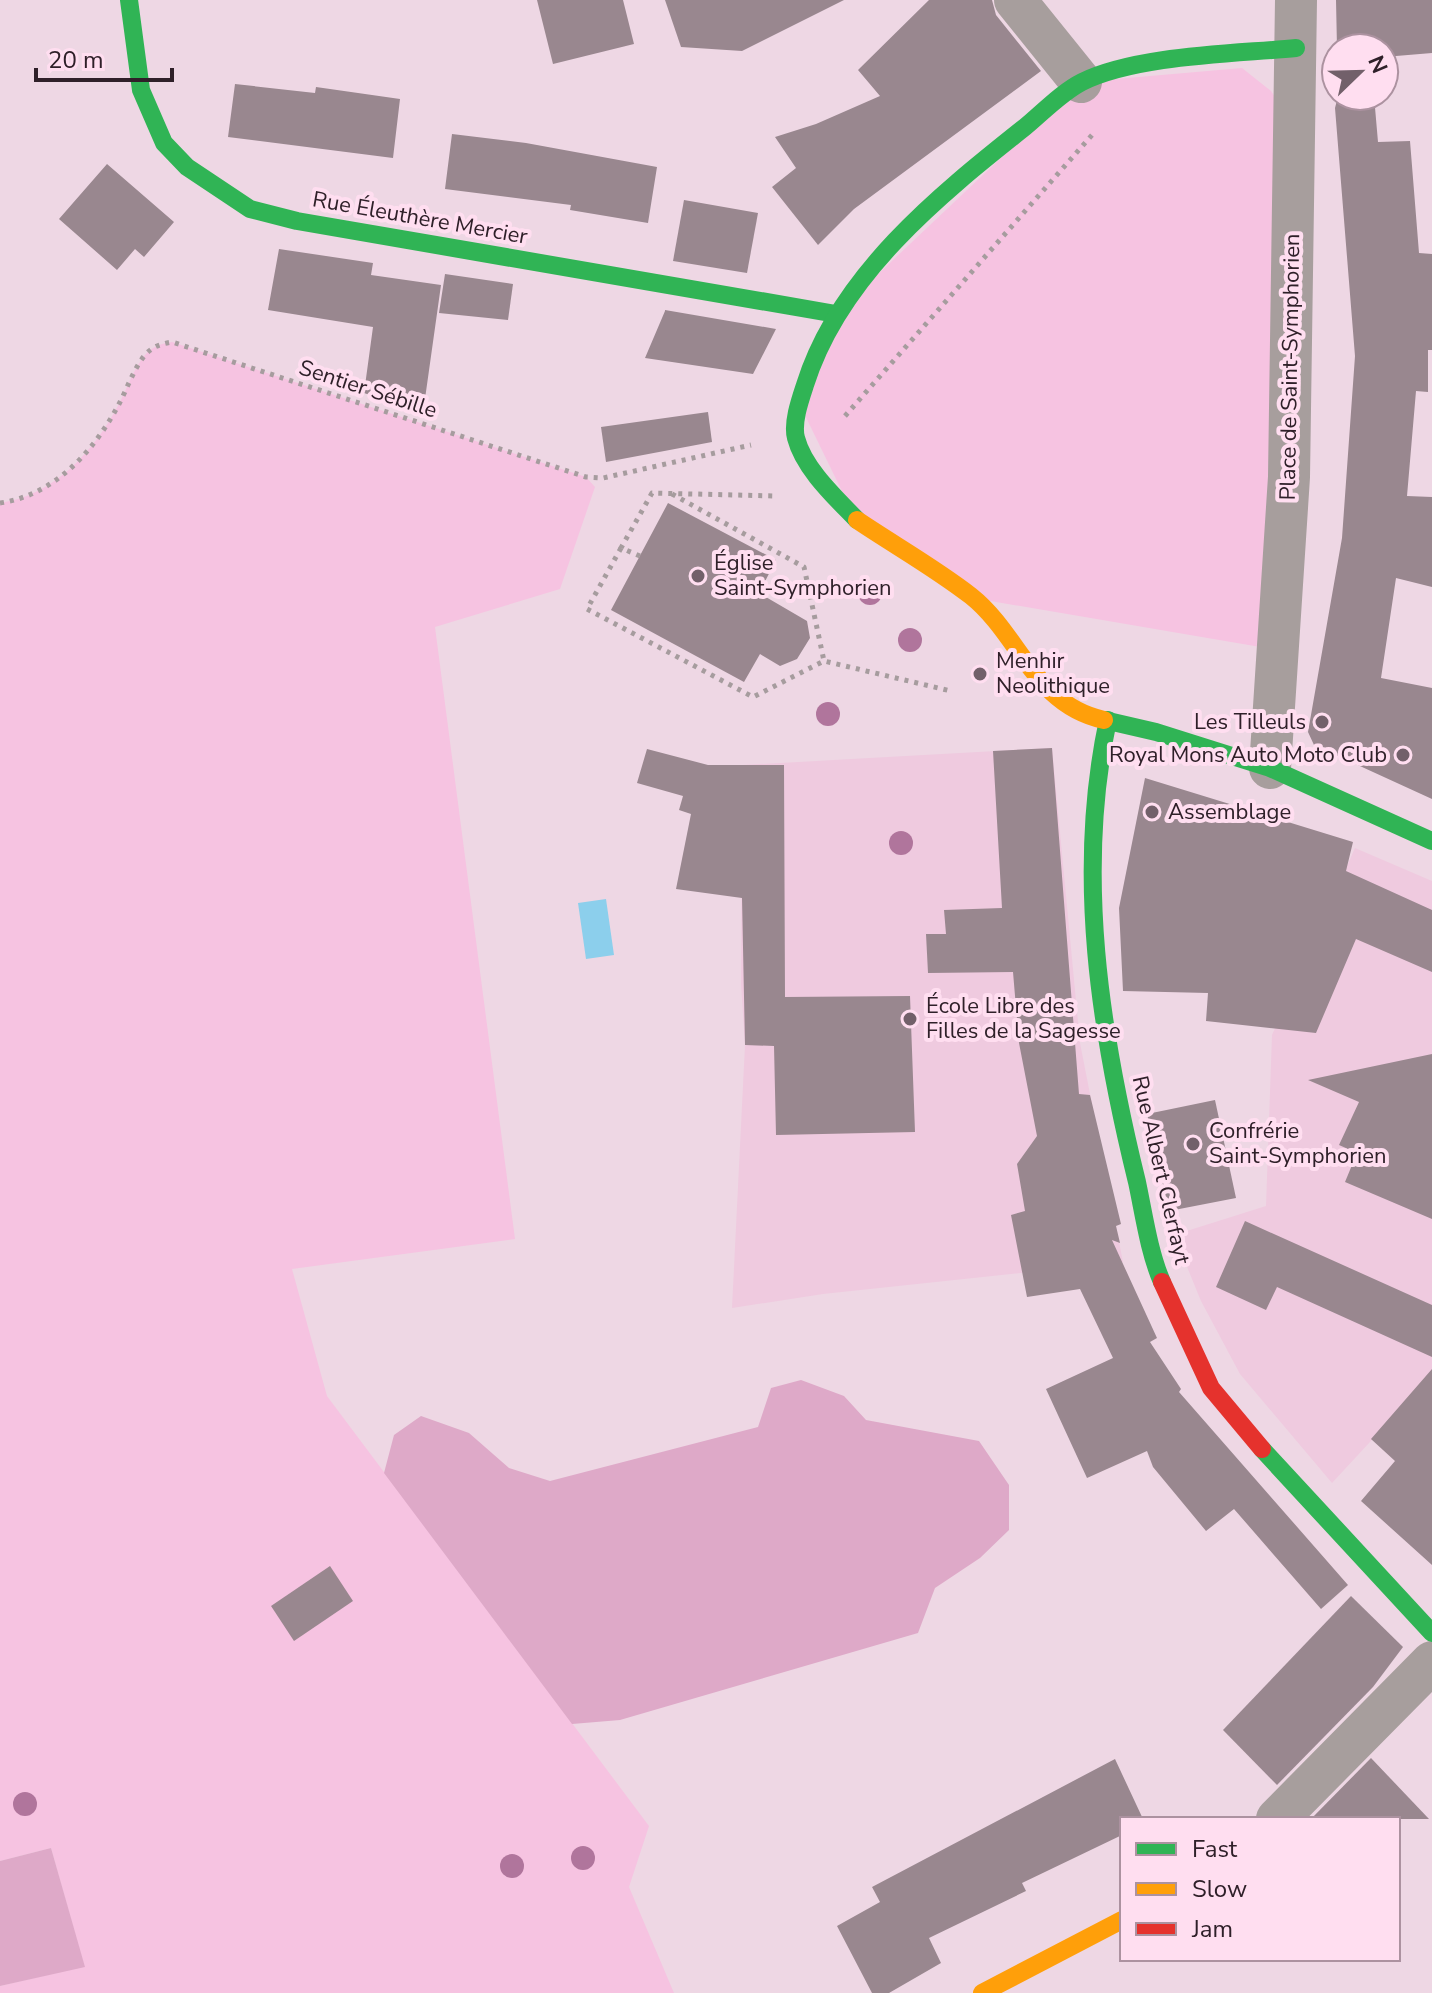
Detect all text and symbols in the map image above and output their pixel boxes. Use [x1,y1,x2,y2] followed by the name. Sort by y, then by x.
[36,32,172,82] scale bar
[1320,32,1400,112] north arrow
[48,44,104,76] text: 20 m
[1360,51,1395,78] text: N
[310,184,530,252] street label: Rue Éleuthère Mercier
[1273,233,1307,501] street label: Place de Saint-Symphorien
[295,353,441,425] street label: Sentier Sébille
[714,548,891,603] place label: Église Saint-Symphorien
[689,567,707,585] marker: Église Saint-Symphorien
[996,646,1110,701] place label: Menhir Neolithique
[971,665,989,683] marker: Menhir Neolithique
[1194,707,1306,737] place label: Les Tilleuls
[1313,713,1331,731] marker: Les Tilleuls
[1109,740,1387,770] place label: Royal Mons Auto Moto Club
[1394,746,1412,764] marker: Royal Mons Auto Moto Club
[1168,797,1291,827] place label: Assemblage
[1143,803,1161,821] marker: Assemblage
[926,991,1121,1046] place label: École Libre des Filles de la Sagesse
[901,1010,919,1028] marker: École Libre des Filles de la Sagesse
[1125,1073,1197,1268] street label: Rue Albert Clerfayt
[1209,1116,1386,1171] place label: Confrérie Saint-Symphorien
[1184,1135,1202,1153] marker: Confrérie Saint-Symphorien
[1120,1817,1400,1961] legend
[1192,1833,1238,1865] text: Fast
[1192,1873,1247,1905] text: Slow
[1191,1913,1233,1945] text: Jam

